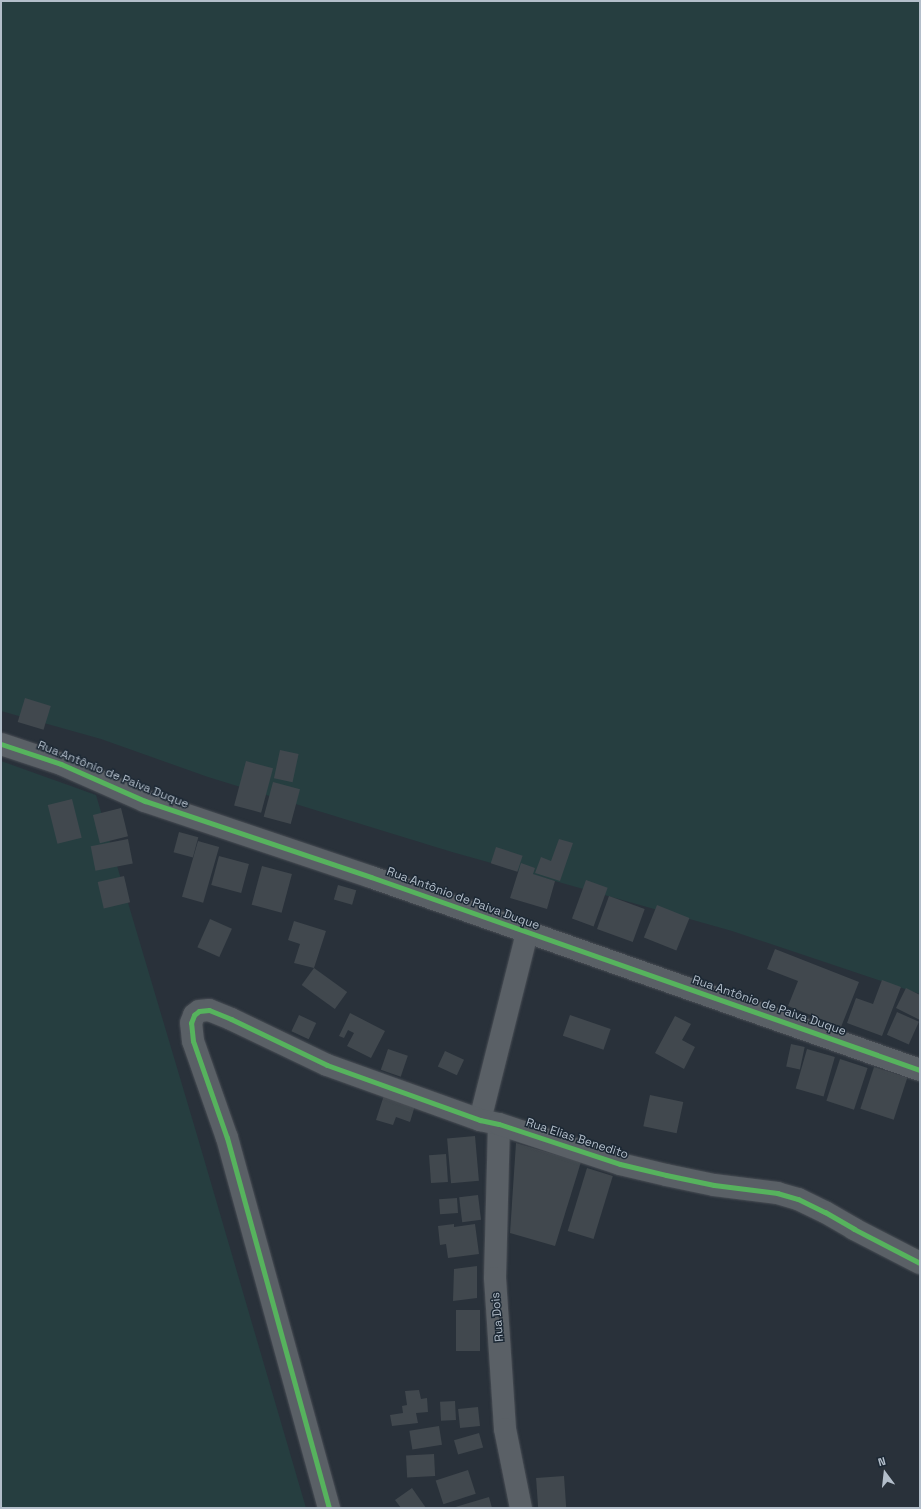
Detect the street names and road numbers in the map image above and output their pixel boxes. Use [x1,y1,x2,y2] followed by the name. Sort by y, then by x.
[35,738,191,812] street label: Rua Antônio de Paiva Duque
[385,865,541,933] street label: Rua Antônio de Paiva Duque
[690,973,848,1039] street label: Rua Antônio de Paiva Duque
[524,1116,630,1162] street label: Rua Elias Benedito
[489,1292,507,1342] street label: Rua Dois

